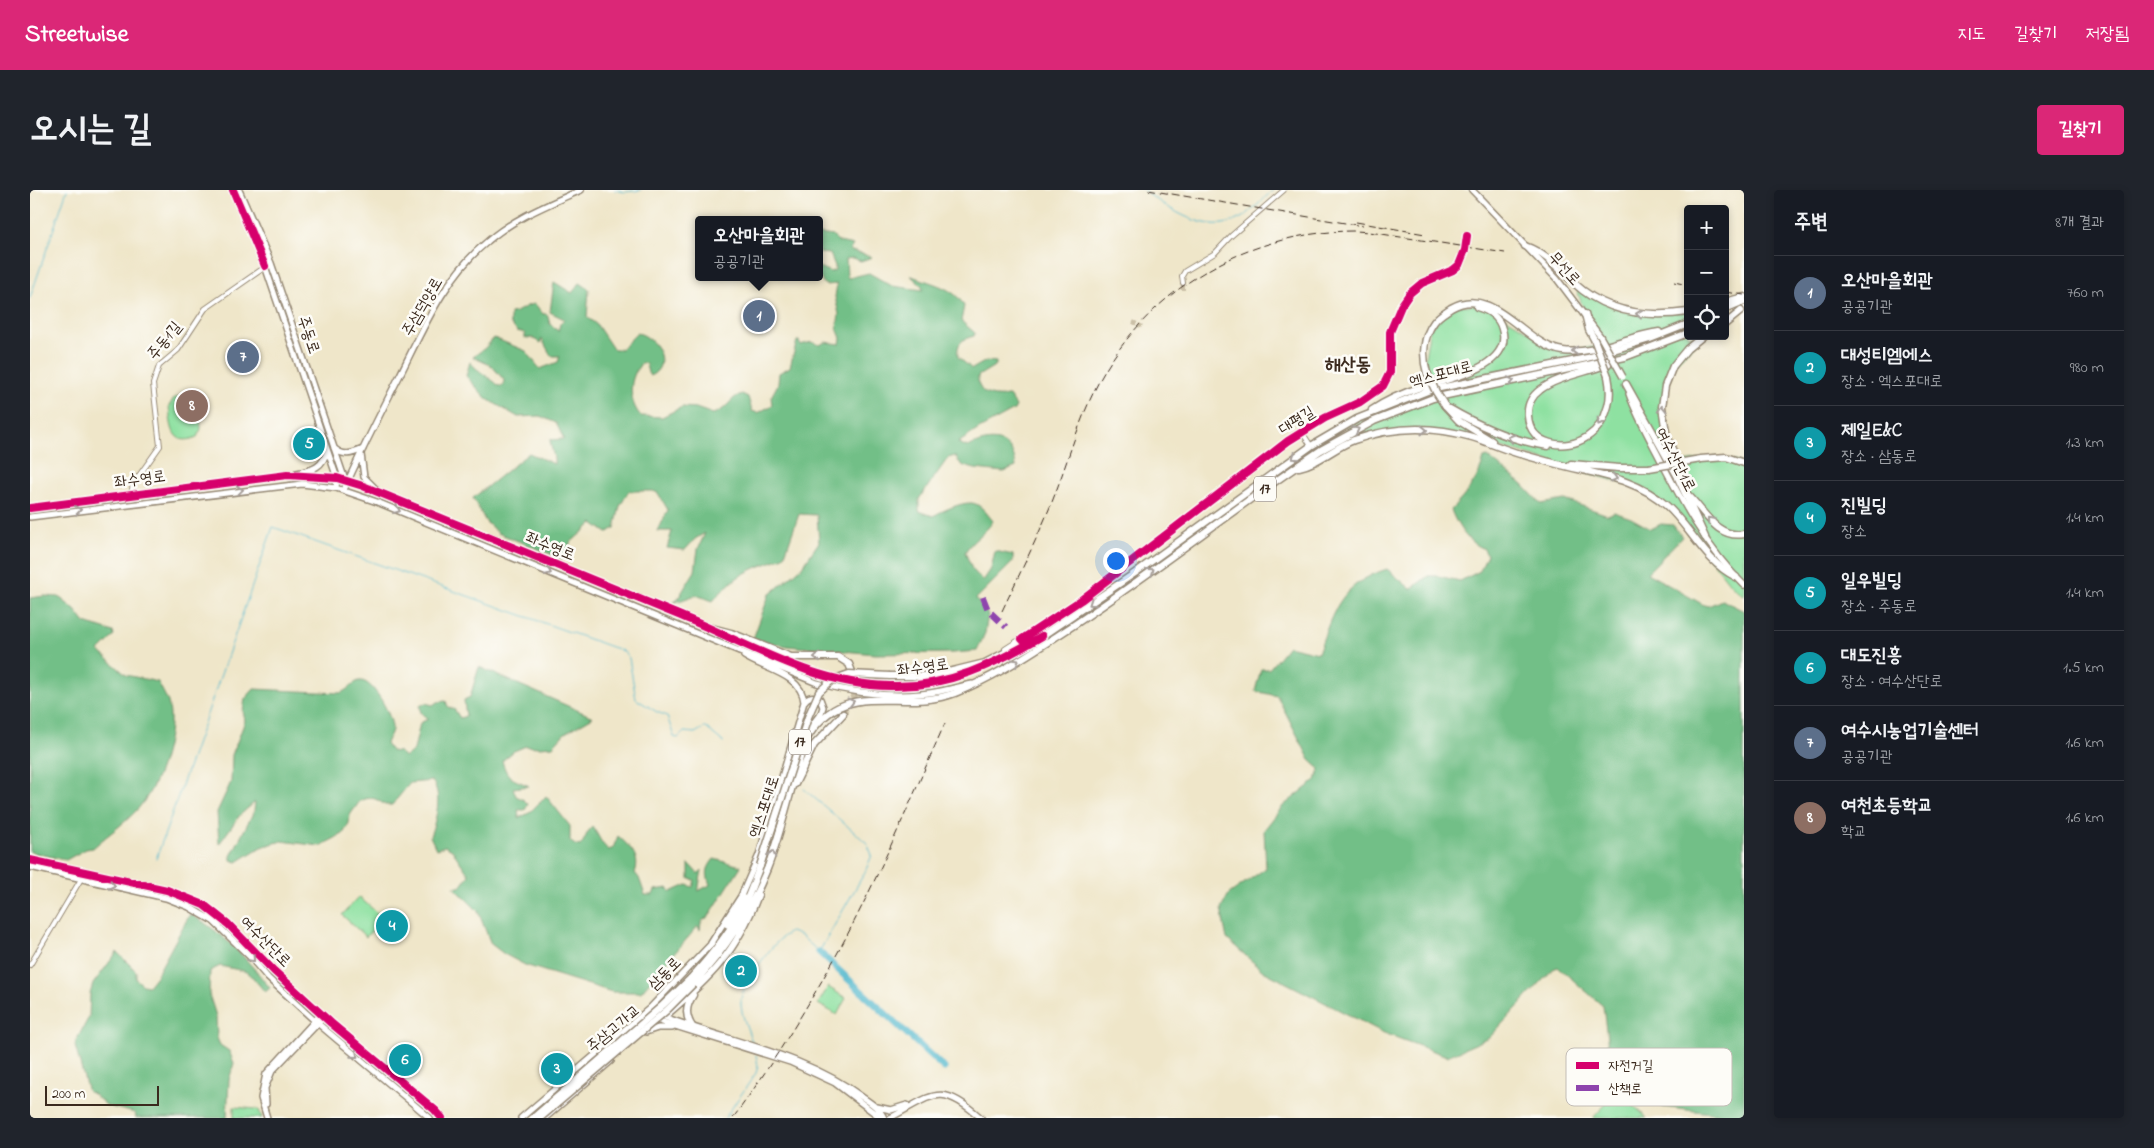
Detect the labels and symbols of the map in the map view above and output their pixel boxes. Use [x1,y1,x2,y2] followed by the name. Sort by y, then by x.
[1542,247,1586,291] street label: 무선로
[397,273,449,341] street label: 주삼덕양로
[743,297,775,335] pin: 1
[1635,309,1643,320] one-way arrow
[290,313,326,357] street label: 주동로
[142,316,188,366] street label: 주동1길
[227,338,259,376] pin: 7
[1570,346,1578,356] one-way arrow
[1324,352,1371,379] district label: 해산동
[1407,355,1475,395] street label: 엑스포대로
[1506,376,1515,387] one-way arrow
[176,387,208,425] pin: 8
[1274,401,1320,441] street label: 대평길
[1657,404,1668,412] one-way arrow
[1597,417,1607,426] one-way arrow
[1420,424,1428,435] one-way arrow
[1649,424,1701,496] street label: 여수산단1로
[293,425,325,463] pin: 5
[1351,426,1360,436] one-way arrow
[1508,433,1516,443] one-way arrow
[1291,451,1301,460] one-way arrow
[113,465,167,495] street label: 좌수영로
[1610,472,1618,482] one-way arrow
[1254,476,1276,502] road number: 17
[236,485,244,496] one-way arrow
[392,504,401,514] one-way arrow
[75,505,83,516] one-way arrow
[1707,516,1716,525] one-way arrow
[522,526,578,568] street label: 좌수영로
[1103,548,1129,574] your location
[543,566,552,576] one-way arrow
[1145,569,1154,577] one-way arrow
[1088,597,1098,606] one-way arrow
[813,651,821,662] one-way arrow
[896,653,950,683] street label: 좌수영로
[1010,658,1019,668] one-way arrow
[846,698,854,708] one-way arrow
[789,730,811,754] road number: 17
[744,773,786,841] street label: 엑스포대로
[766,850,776,859] one-way arrow
[107,880,116,890] one-way arrow
[376,907,408,945] pin: 4
[234,911,296,973] street label: 여수산단로
[643,952,687,996] street label: 삼동로
[725,952,757,990] pin: 2
[246,953,255,962] one-way arrow
[582,999,646,1059] street label: 주삼고가교
[389,1041,421,1079] pin: 6
[1566,1048,1732,1106] legend
[349,1049,358,1057] one-way arrow
[541,1050,573,1088] pin: 3
[1608,1056,1654,1077] text: 자전거길
[1608,1079,1642,1100] text: 산책로
[45,1083,159,1106] scale bar

